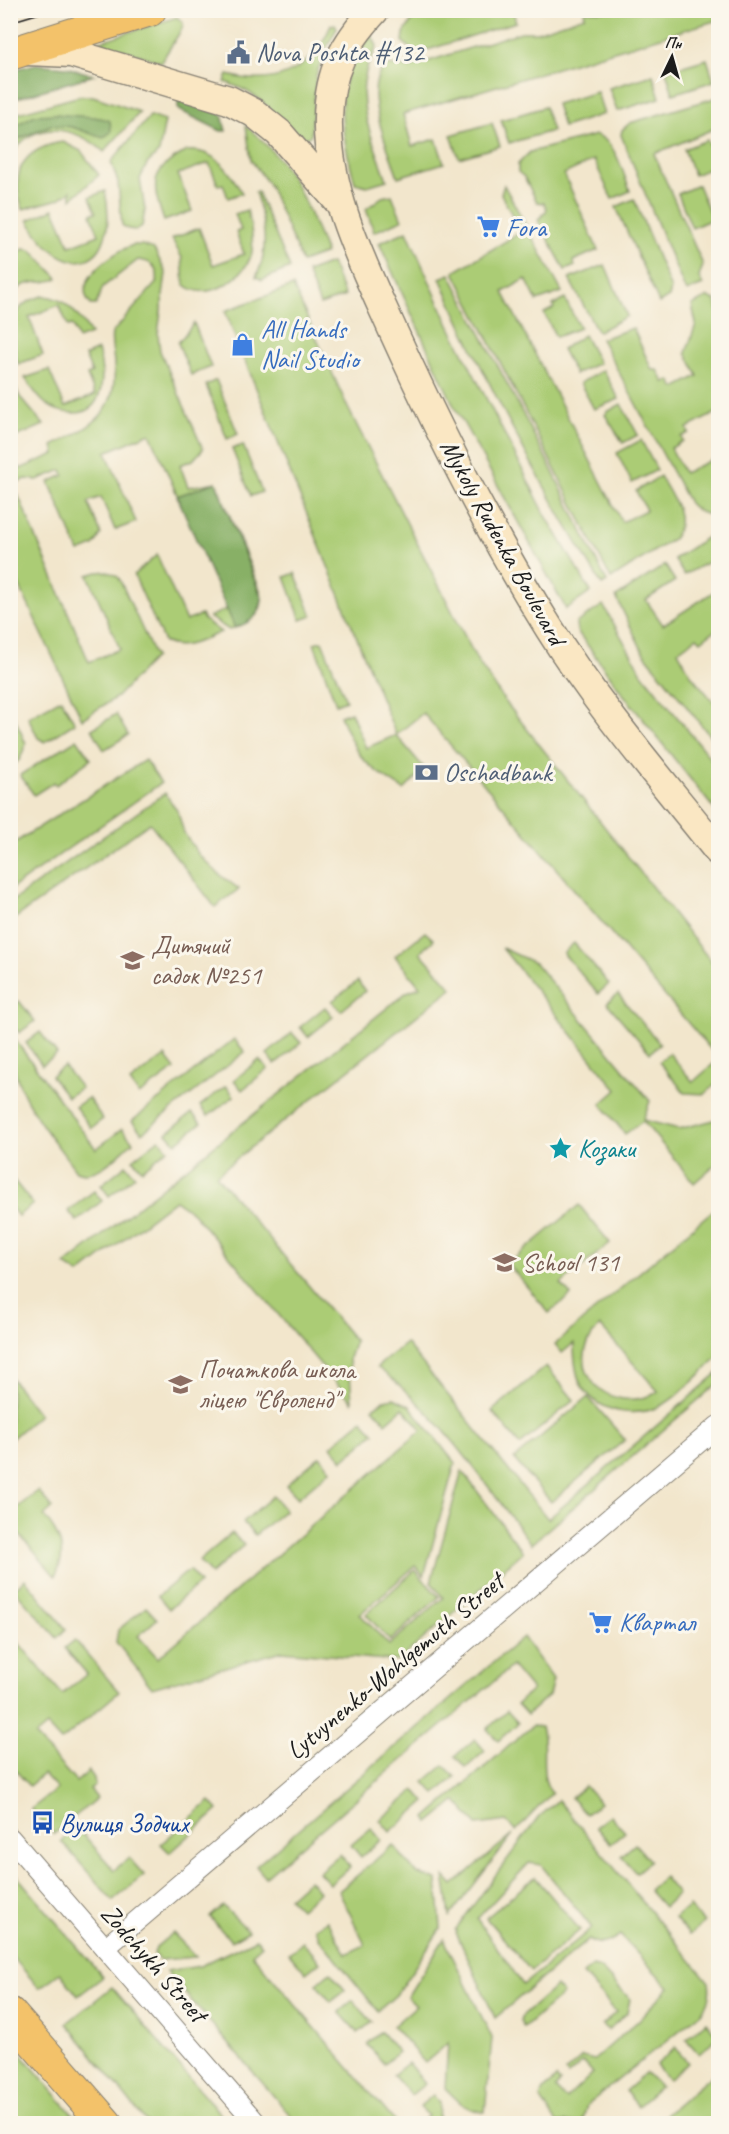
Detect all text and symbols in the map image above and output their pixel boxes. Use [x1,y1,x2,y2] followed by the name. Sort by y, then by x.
[642,27,702,87] north arrow
[664,32,683,54] text: Пн
[256,36,426,69] place label: Nova Poshta #132
[225,39,251,65] public building icon: Nova Poshta #132
[506,211,548,244] place label: Fora
[475,214,501,240] supermarket icon: Fora
[261,313,361,376] place label: All Hands Nail Studio
[230,331,256,357] shop icon: All Hands Nail Studio
[433,433,575,654] street label: Mykoly Rudenka Boulevard
[444,756,554,789] place label: Oschadbank
[413,759,439,785] bank icon: Oschadbank
[151,929,263,992] place label: Дитячий садок №251
[120,947,146,973] school or university icon: Дитячий садок №251
[578,1132,638,1166] place label: Козаки
[547,1135,573,1161] place icon: Козаки
[522,1246,621,1279] place label: School 131
[491,1249,517,1275] school or university icon: School 131
[199,1353,357,1416] place label: Початкова школа ліцею "Євроленд"
[168,1371,194,1397] school or university icon: Початкова школа ліцею "Євроленд"
[279,1563,513,1767] street label: Lytvynenko-Wohlgemuth Street
[619,1606,697,1639] place label: Квартал
[588,1609,614,1635] supermarket icon: Квартал
[60,1807,191,1840] place label: Вулиця Зодчих
[29,1810,55,1836] bus stop icon: Вулиця Зодчих
[94,1897,217,2032] street label: Zodchykh Street

